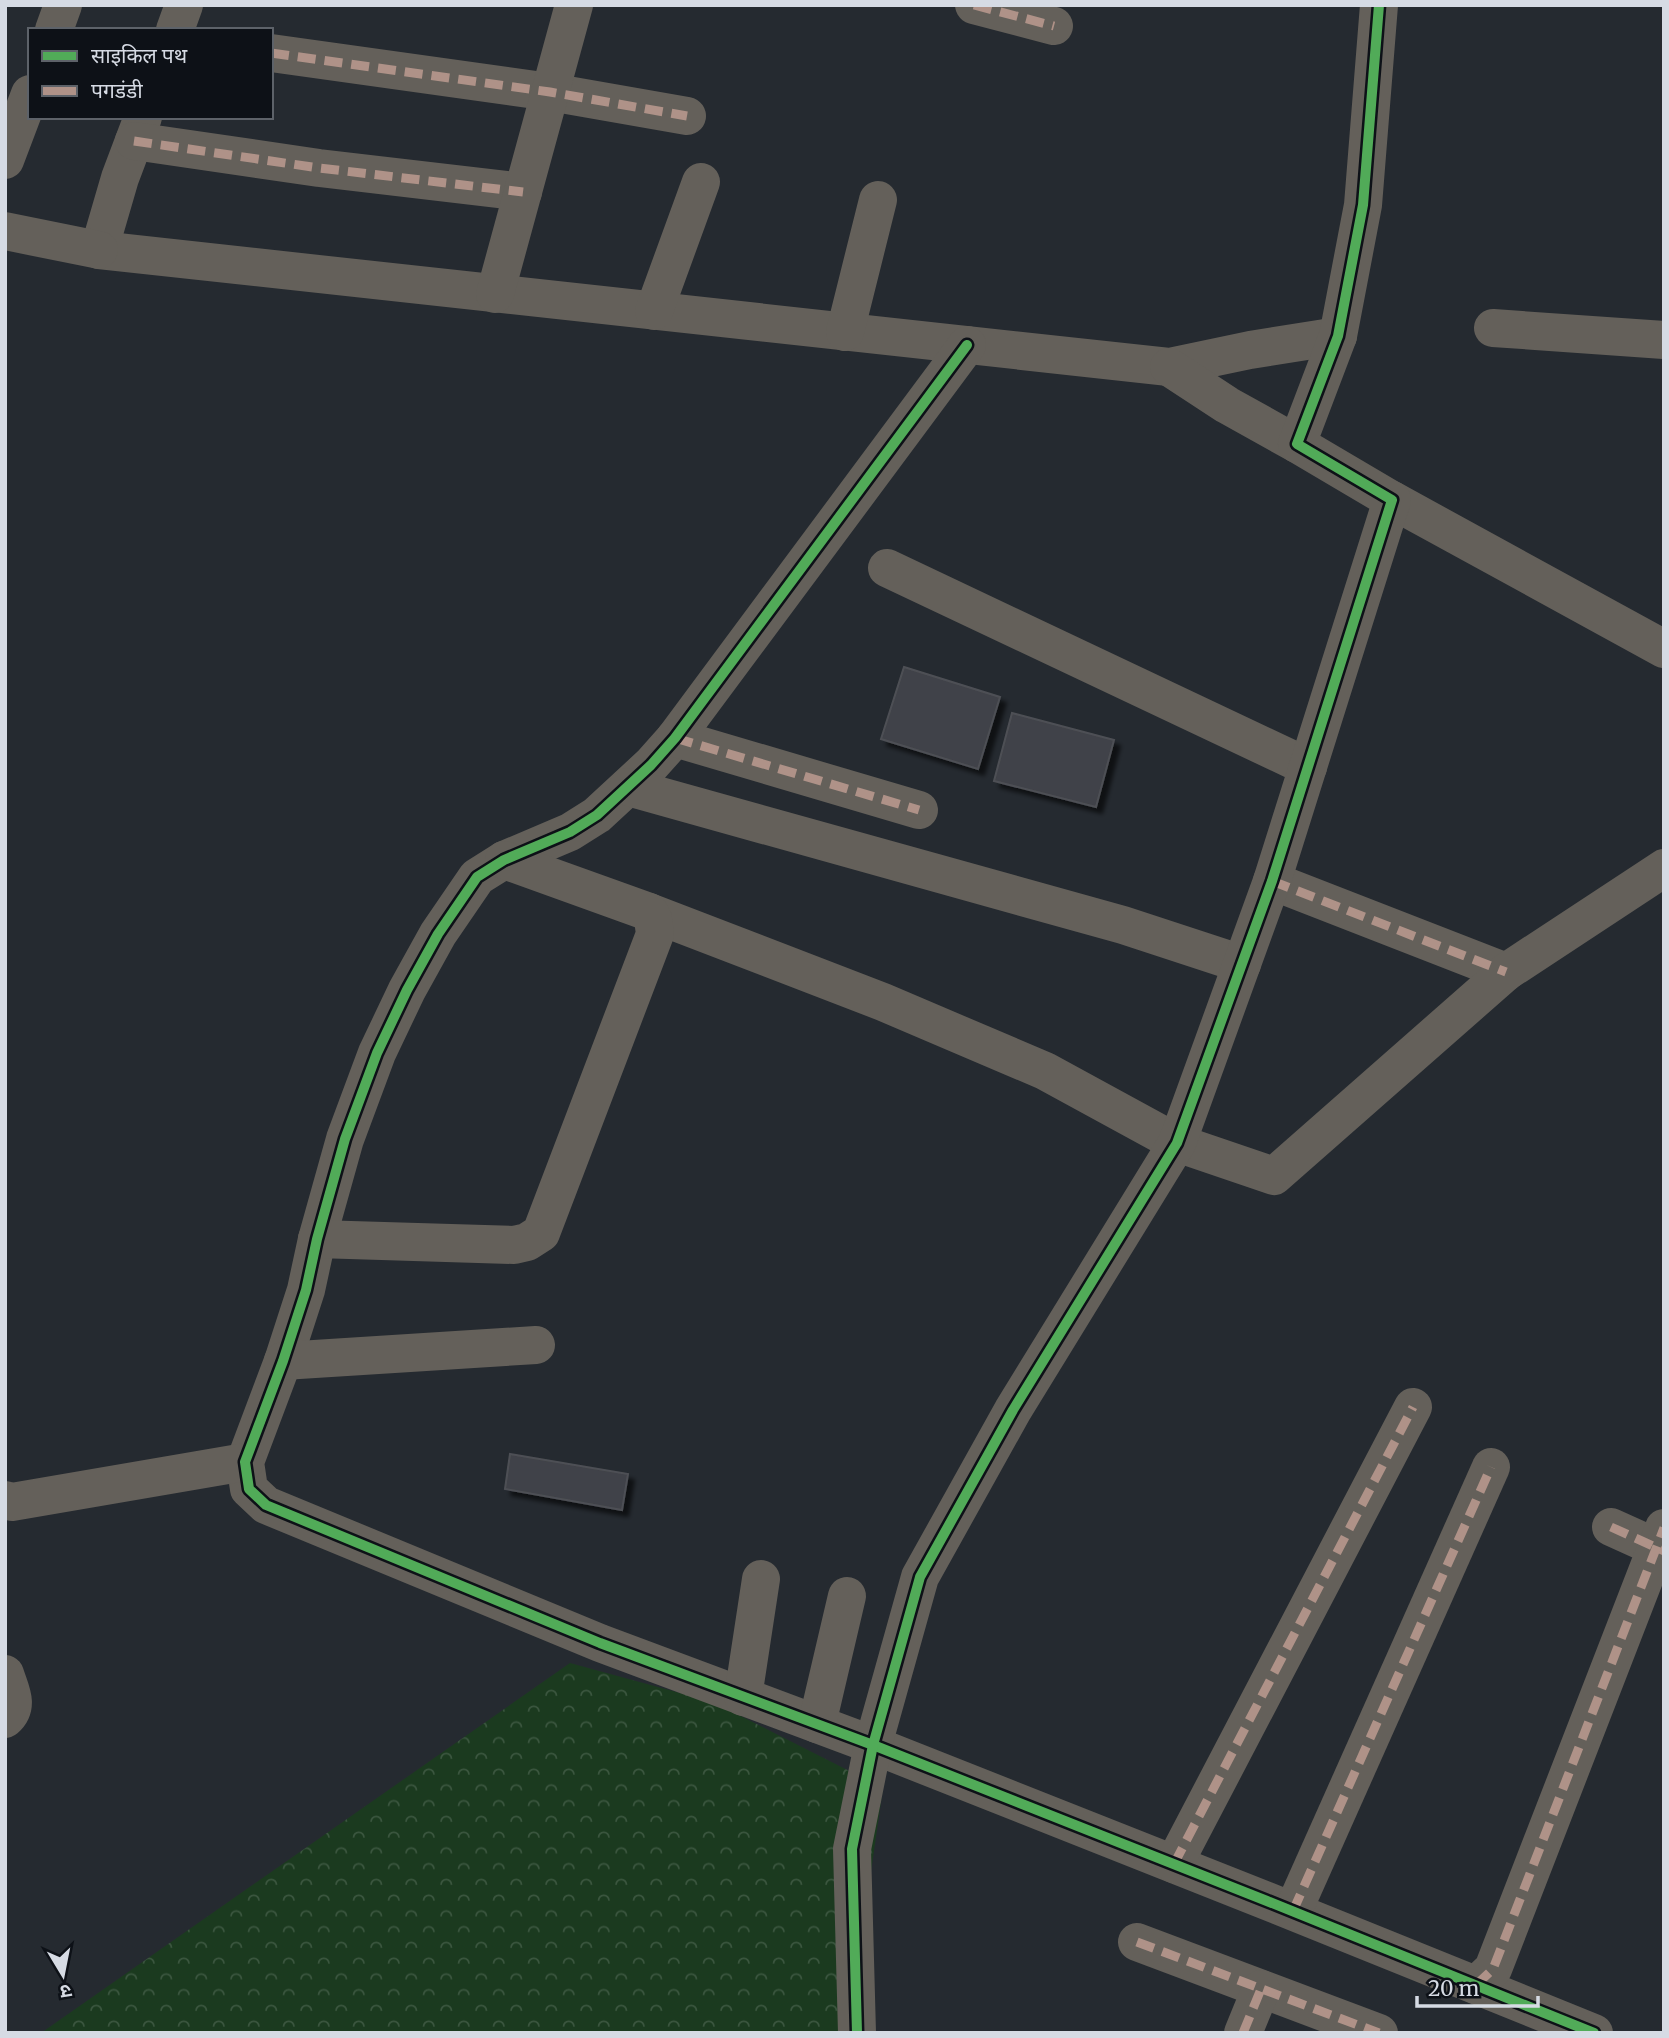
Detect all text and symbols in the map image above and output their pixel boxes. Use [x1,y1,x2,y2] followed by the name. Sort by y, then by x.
[28,28,273,119] legend
[91,42,188,69] text: साइकिल पथ
[91,77,143,104] text: पगडंडी
[28,1940,98,2010] north arrow
[1417,1965,1538,2009] scale bar
[1428,1975,1480,2002] text: 20 m
[58,1979,74,2005] text: उ

